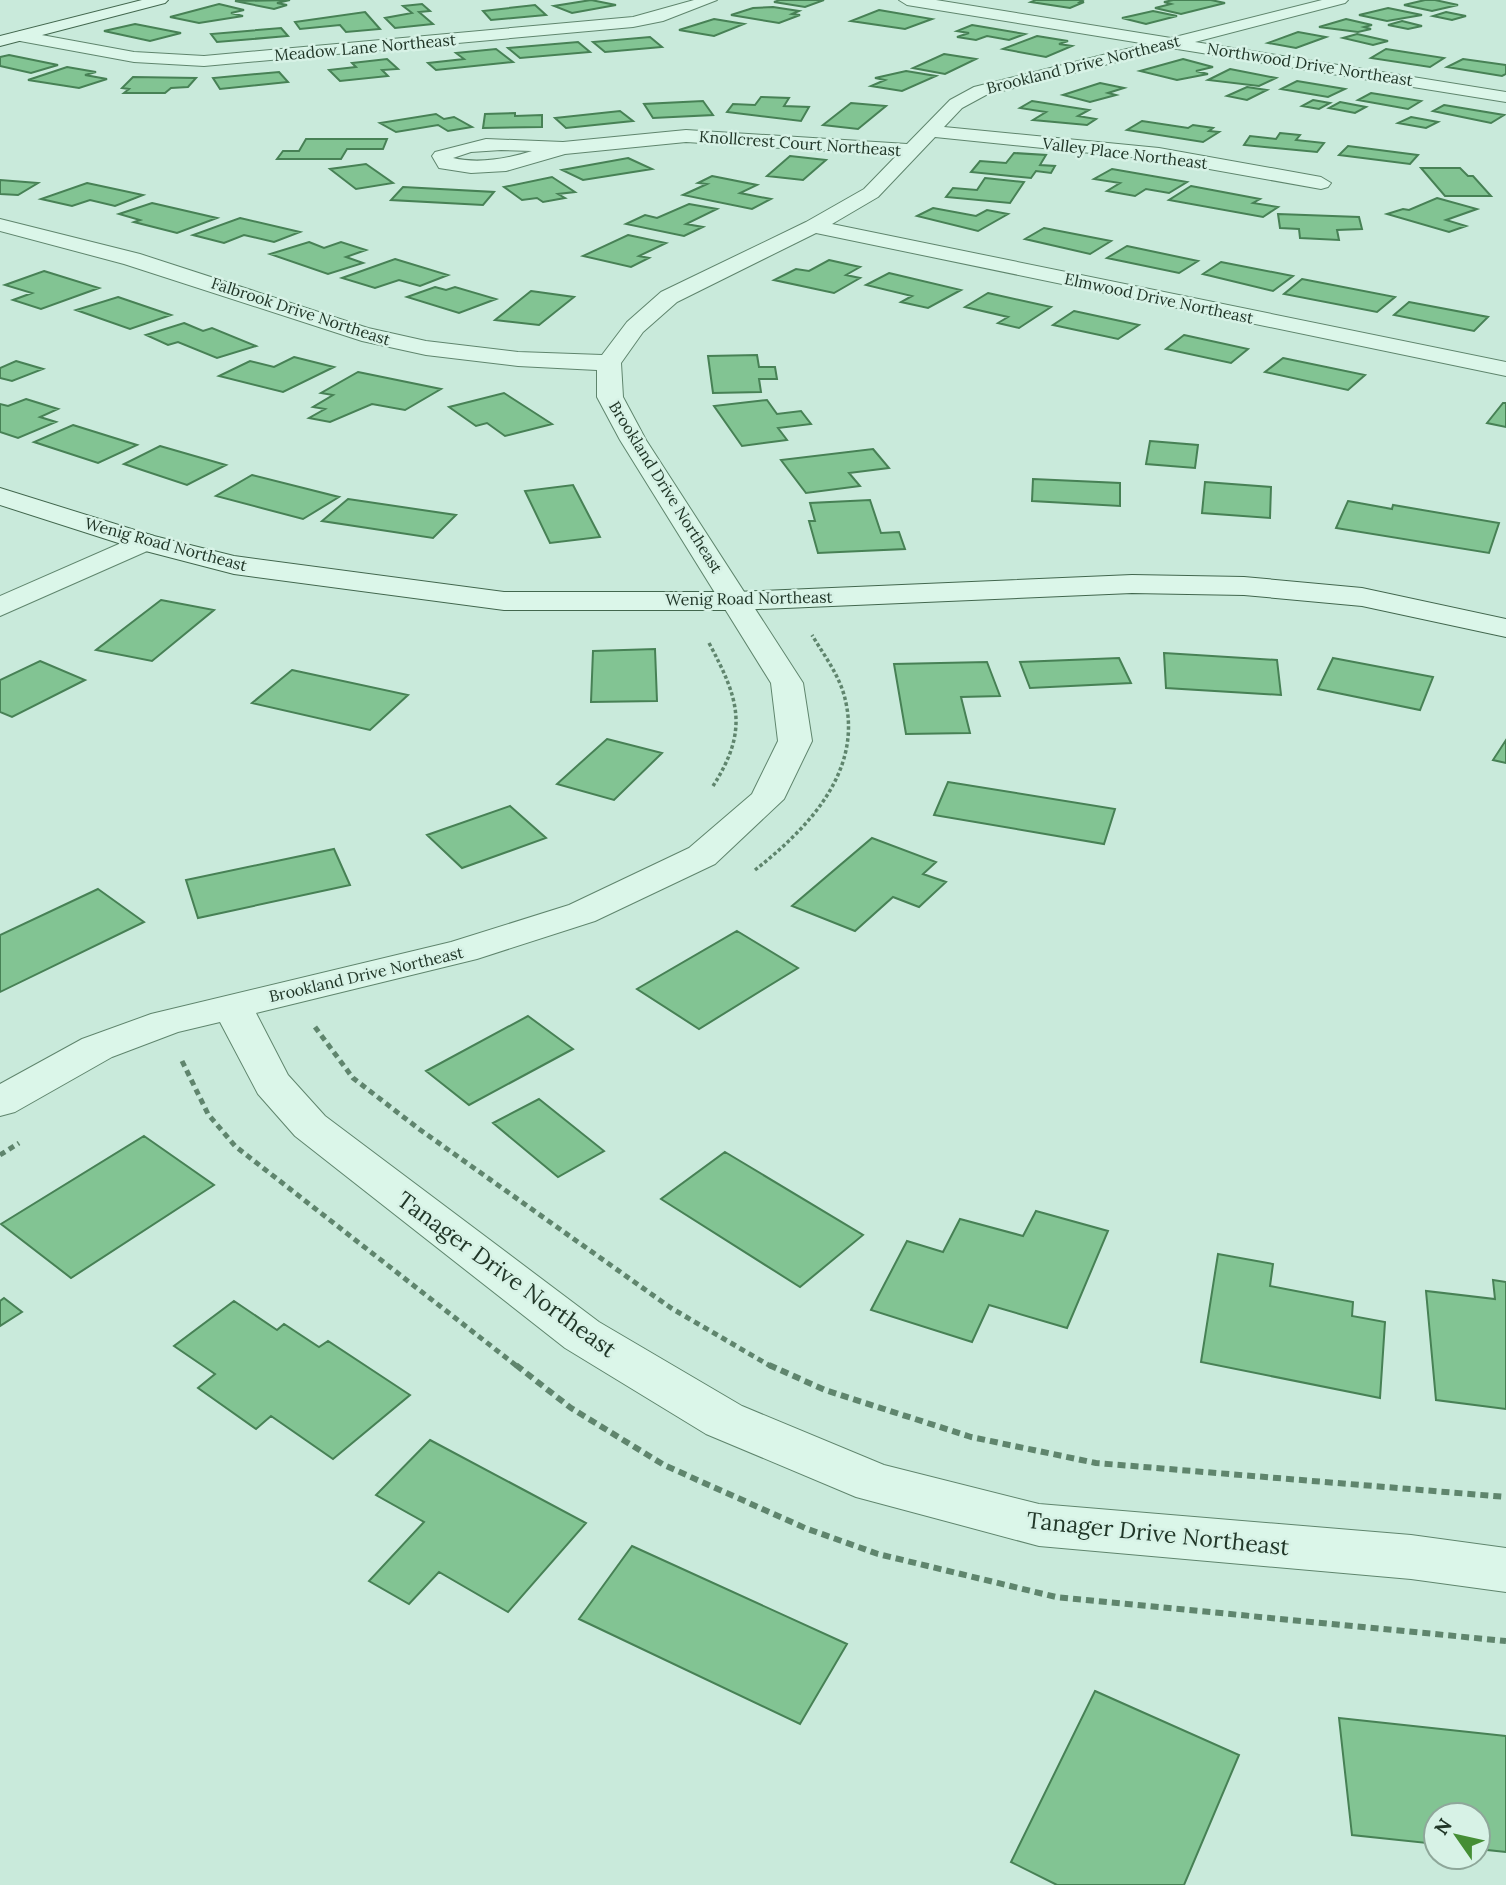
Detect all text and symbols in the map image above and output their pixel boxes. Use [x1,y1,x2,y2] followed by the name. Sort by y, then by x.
[273,29,458,65] street label: Meadow Lane Northeast
[984,30,1183,98] street label: Brookland Drive Northeast
[1206,38,1415,90] street label: Northwood Drive Northeast
[698,126,903,160] street label: Knollcrest Court Northeast
[1040,133,1210,173] street label: Valley Place Northeast
[1063,268,1256,328] street label: Elmwood Drive Northeast
[209,273,394,350] street label: Falbrook Drive Northeast
[605,397,728,577] street label: Brookland Drive Northeast
[83,513,250,576] street label: Wenig Road Northeast
[665,587,834,609] street label: Wenig Road Northeast
[267,942,466,1006] street label: Brookland Drive Northeast
[392,1185,622,1363] street label: Tanager Drive Northeast
[1025,1505,1291,1561] street label: Tanager Drive Northeast
[1422,1801,1492,1871] north arrow
[1429,1813,1457,1839] text: N

